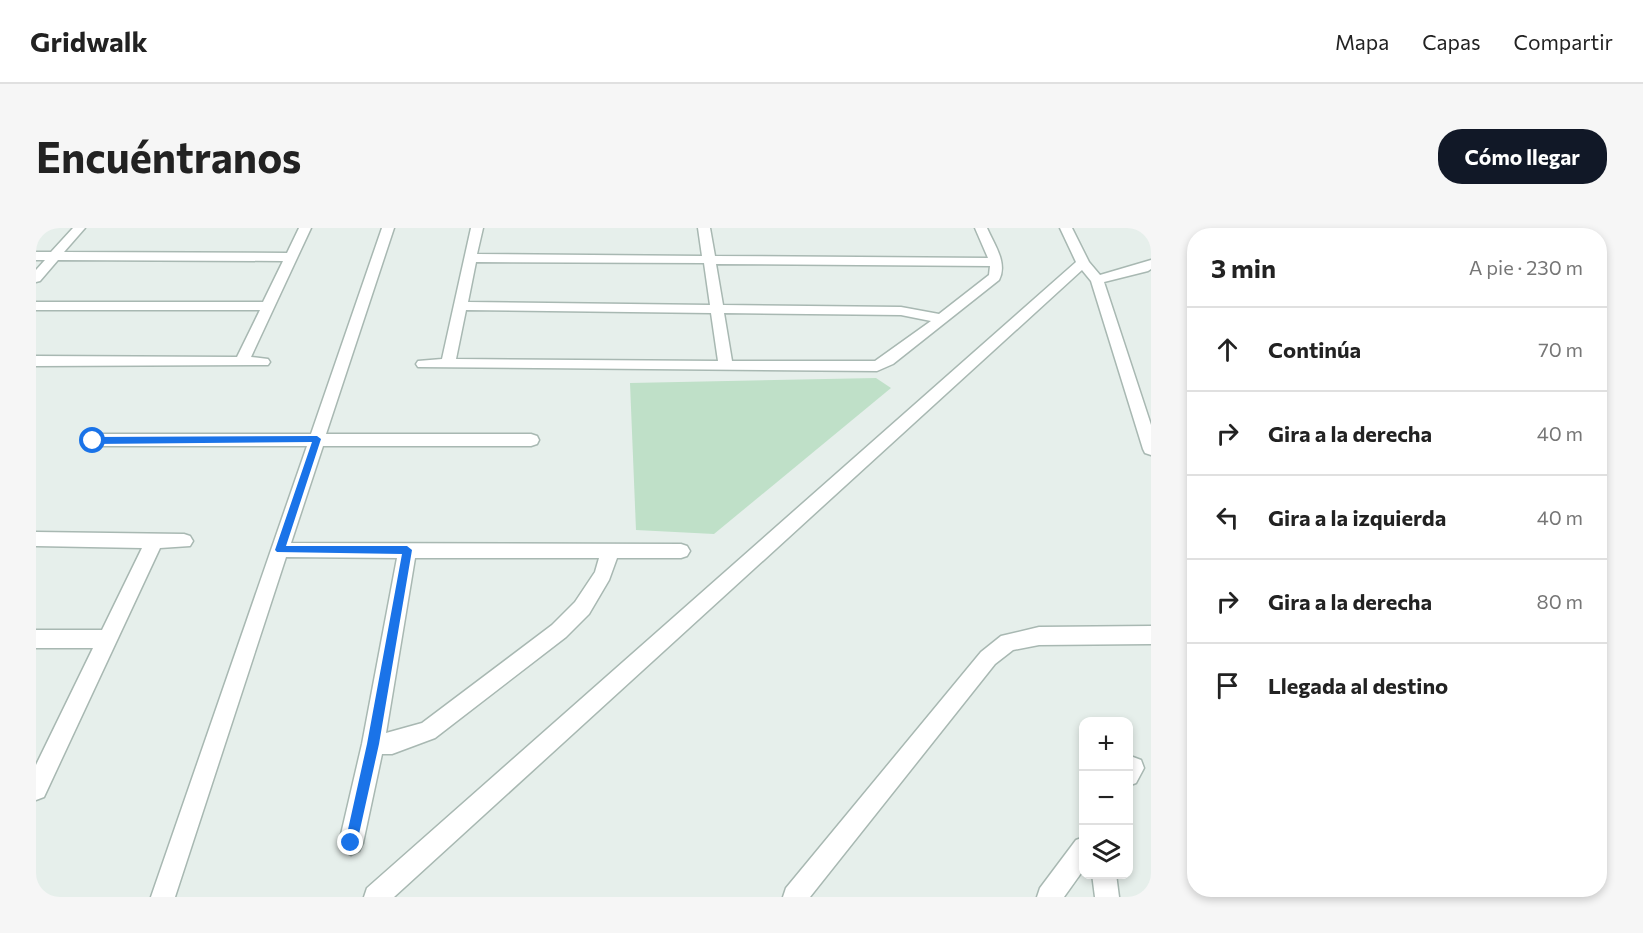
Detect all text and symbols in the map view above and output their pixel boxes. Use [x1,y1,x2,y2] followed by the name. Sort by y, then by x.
[30,24,148,58] text: Gridwalk
[1335,29,1389,54] text: Mapa
[1422,29,1481,54] text: Capas
[1514,29,1613,54] text: Compartir
[1438,129,1607,184] button: Cómo llegar
[36,130,301,182] text: Encuéntranos
[1211,252,1276,283] text: 3 min
[1469,255,1583,279] text: A pie · 230 m
[1211,333,1244,366] icon: ahead
[1268,336,1361,363] text: Continúa
[1538,337,1583,361] text: 70 m
[1211,417,1244,450] icon: right
[1268,420,1432,447] text: Gira a la derecha
[1537,421,1583,445] text: 40 m
[79,427,105,453] route start
[1211,501,1244,534] icon: left
[1268,504,1446,531] text: Gira a la izquierda
[1537,505,1583,529] text: 40 m
[1211,585,1244,618] icon: right
[1268,588,1432,615] text: Gira a la derecha
[1537,589,1583,613] text: 80 m
[1211,669,1244,702] icon: arrive
[1268,672,1448,699] text: Llegada al destino
[1079,717,1133,879] map controls
[1079,717,1133,771] button: +
[1079,771,1133,825] button: −
[1079,825,1133,879] button: layers
[337,829,363,855] route end

